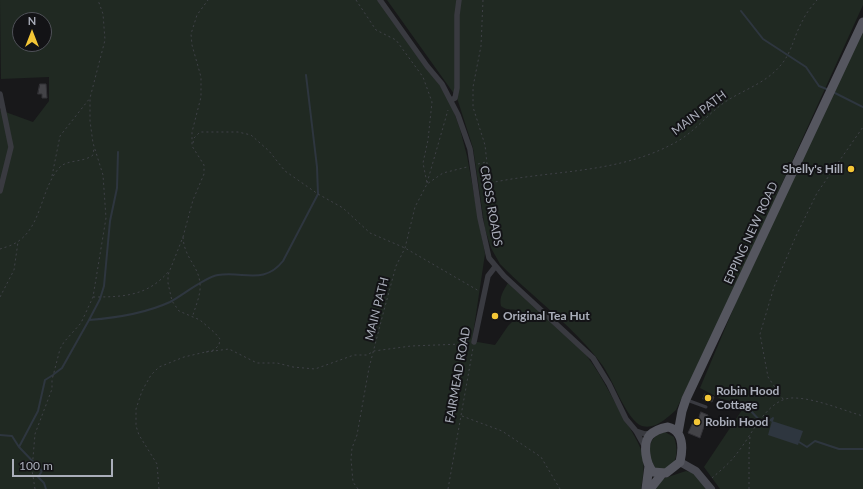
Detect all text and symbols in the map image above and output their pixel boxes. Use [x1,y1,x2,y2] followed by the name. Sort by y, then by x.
[12,12,52,52] north arrow
[28,14,36,27] text: N
[669,88,729,138] street label: MAIN PATH
[782,162,843,176] place label: Shelly's Hill
[846,164,856,174] marker: Shelly's Hill
[477,165,505,247] street label: CROSS ROADS
[721,179,781,287] street label: EPPING NEW ROAD
[362,276,392,342] street label: MAIN PATH
[503,309,590,323] place label: Original Tea Hut
[490,311,500,321] marker: Original Tea Hut
[442,326,474,424] street label: FAIRMEAD ROAD
[716,384,779,412] place label: Robin Hood Cottage
[703,393,713,403] marker: Robin Hood Cottage
[705,415,768,429] place label: Robin Hood
[692,417,702,427] marker: Robin Hood
[14,451,115,477] scale bar
[19,458,53,473] text: 100 m

